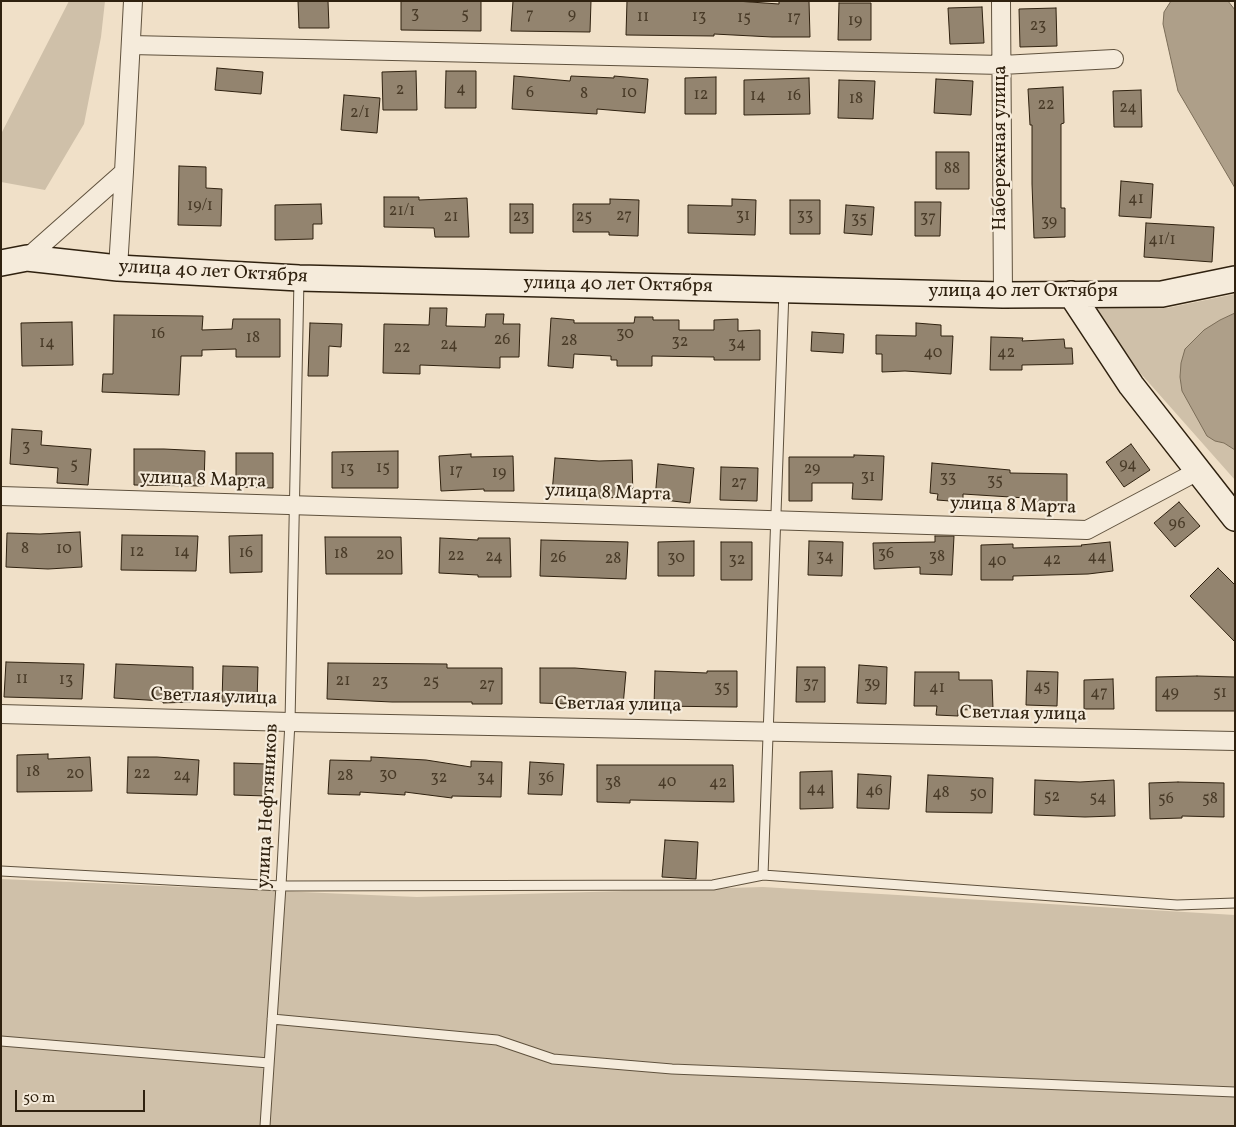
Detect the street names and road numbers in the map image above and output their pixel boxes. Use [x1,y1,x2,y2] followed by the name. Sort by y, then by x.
[991,65,1013,231] street label: Набережная улица
[118,257,308,289] street label: улица 40 лет Октября
[523,273,713,299] street label: улица 40 лет Октября
[928,282,1118,304] street label: улица 40 лет Октября
[139,467,267,495] street label: улица 8 Марта
[544,480,672,508] street label: улица 8 Марта
[949,493,1077,521] street label: улица 8 Марта
[150,684,278,712] street label: Светлая улица
[554,693,682,719] street label: Светлая улица
[959,702,1087,728] street label: Светлая улица
[253,723,285,889] street label: улица Нефтяников

